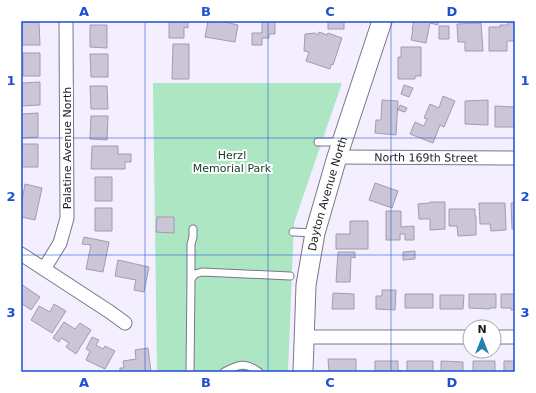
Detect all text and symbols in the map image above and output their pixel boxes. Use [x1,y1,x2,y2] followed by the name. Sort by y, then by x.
[79,4,89,19] text: A
[201,4,211,19] text: B
[325,4,335,19] text: C
[447,4,458,19] text: D
[6,73,16,88] text: 1
[520,73,530,88] text: 1
[61,87,74,209] street label: Palatine Avenue North
[306,135,350,252] street label: Dayton Avenue North
[193,149,272,175] park label: Herzl Memorial Park
[374,151,479,165] street label: North 169th Street
[6,189,16,204] text: 2
[520,189,530,204] text: 2
[6,305,16,320] text: 3
[520,305,530,320] text: 3
[462,319,502,359] north arrow
[477,323,487,336] text: N
[79,375,89,390] text: A
[201,375,211,390] text: B
[325,375,335,390] text: C
[447,375,458,390] text: D

